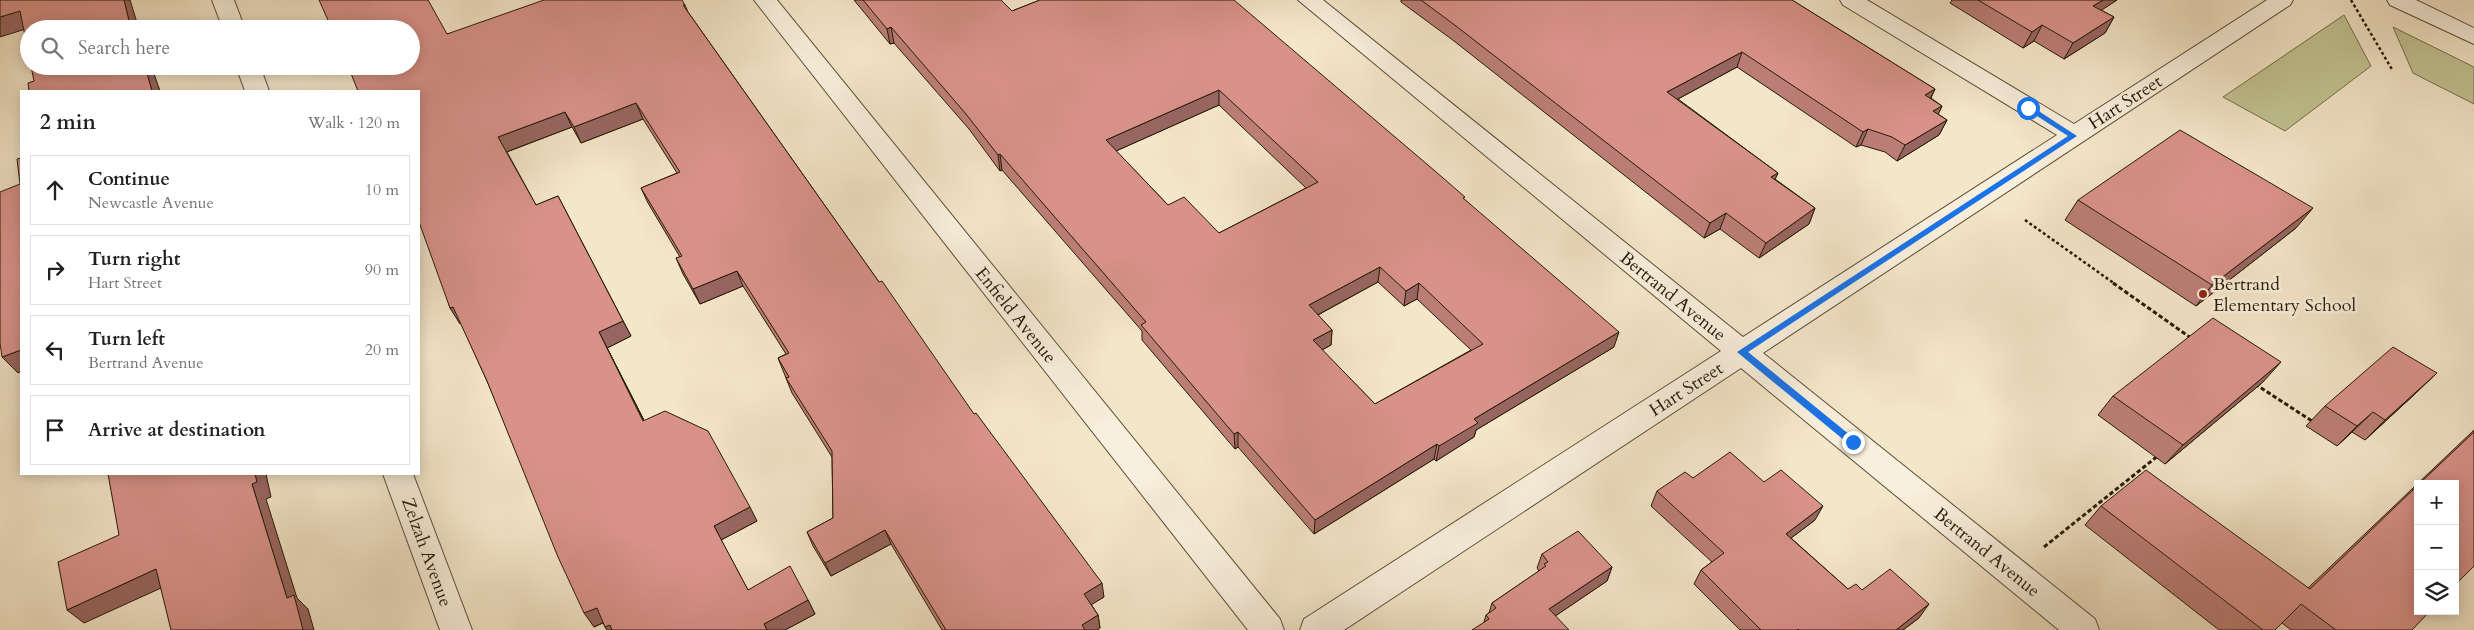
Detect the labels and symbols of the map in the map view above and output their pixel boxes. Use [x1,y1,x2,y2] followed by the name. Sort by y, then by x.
[2084,69,2167,136] street label: Hart Street
[2017,97,2040,120] route start
[1614,246,1731,347] street label: Bertrand Avenue
[969,262,1062,369] street label: Enfield Avenue
[2213,272,2356,318] place label: Bertrand Elementary School
[2197,288,2209,300] marker: Bertrand Elementary School
[1645,356,1728,423] street label: Hart Street
[1842,431,1865,454] route end
[395,494,458,610] street label: Zelzah Avenue
[1928,502,2045,603] street label: Bertrand Avenue

